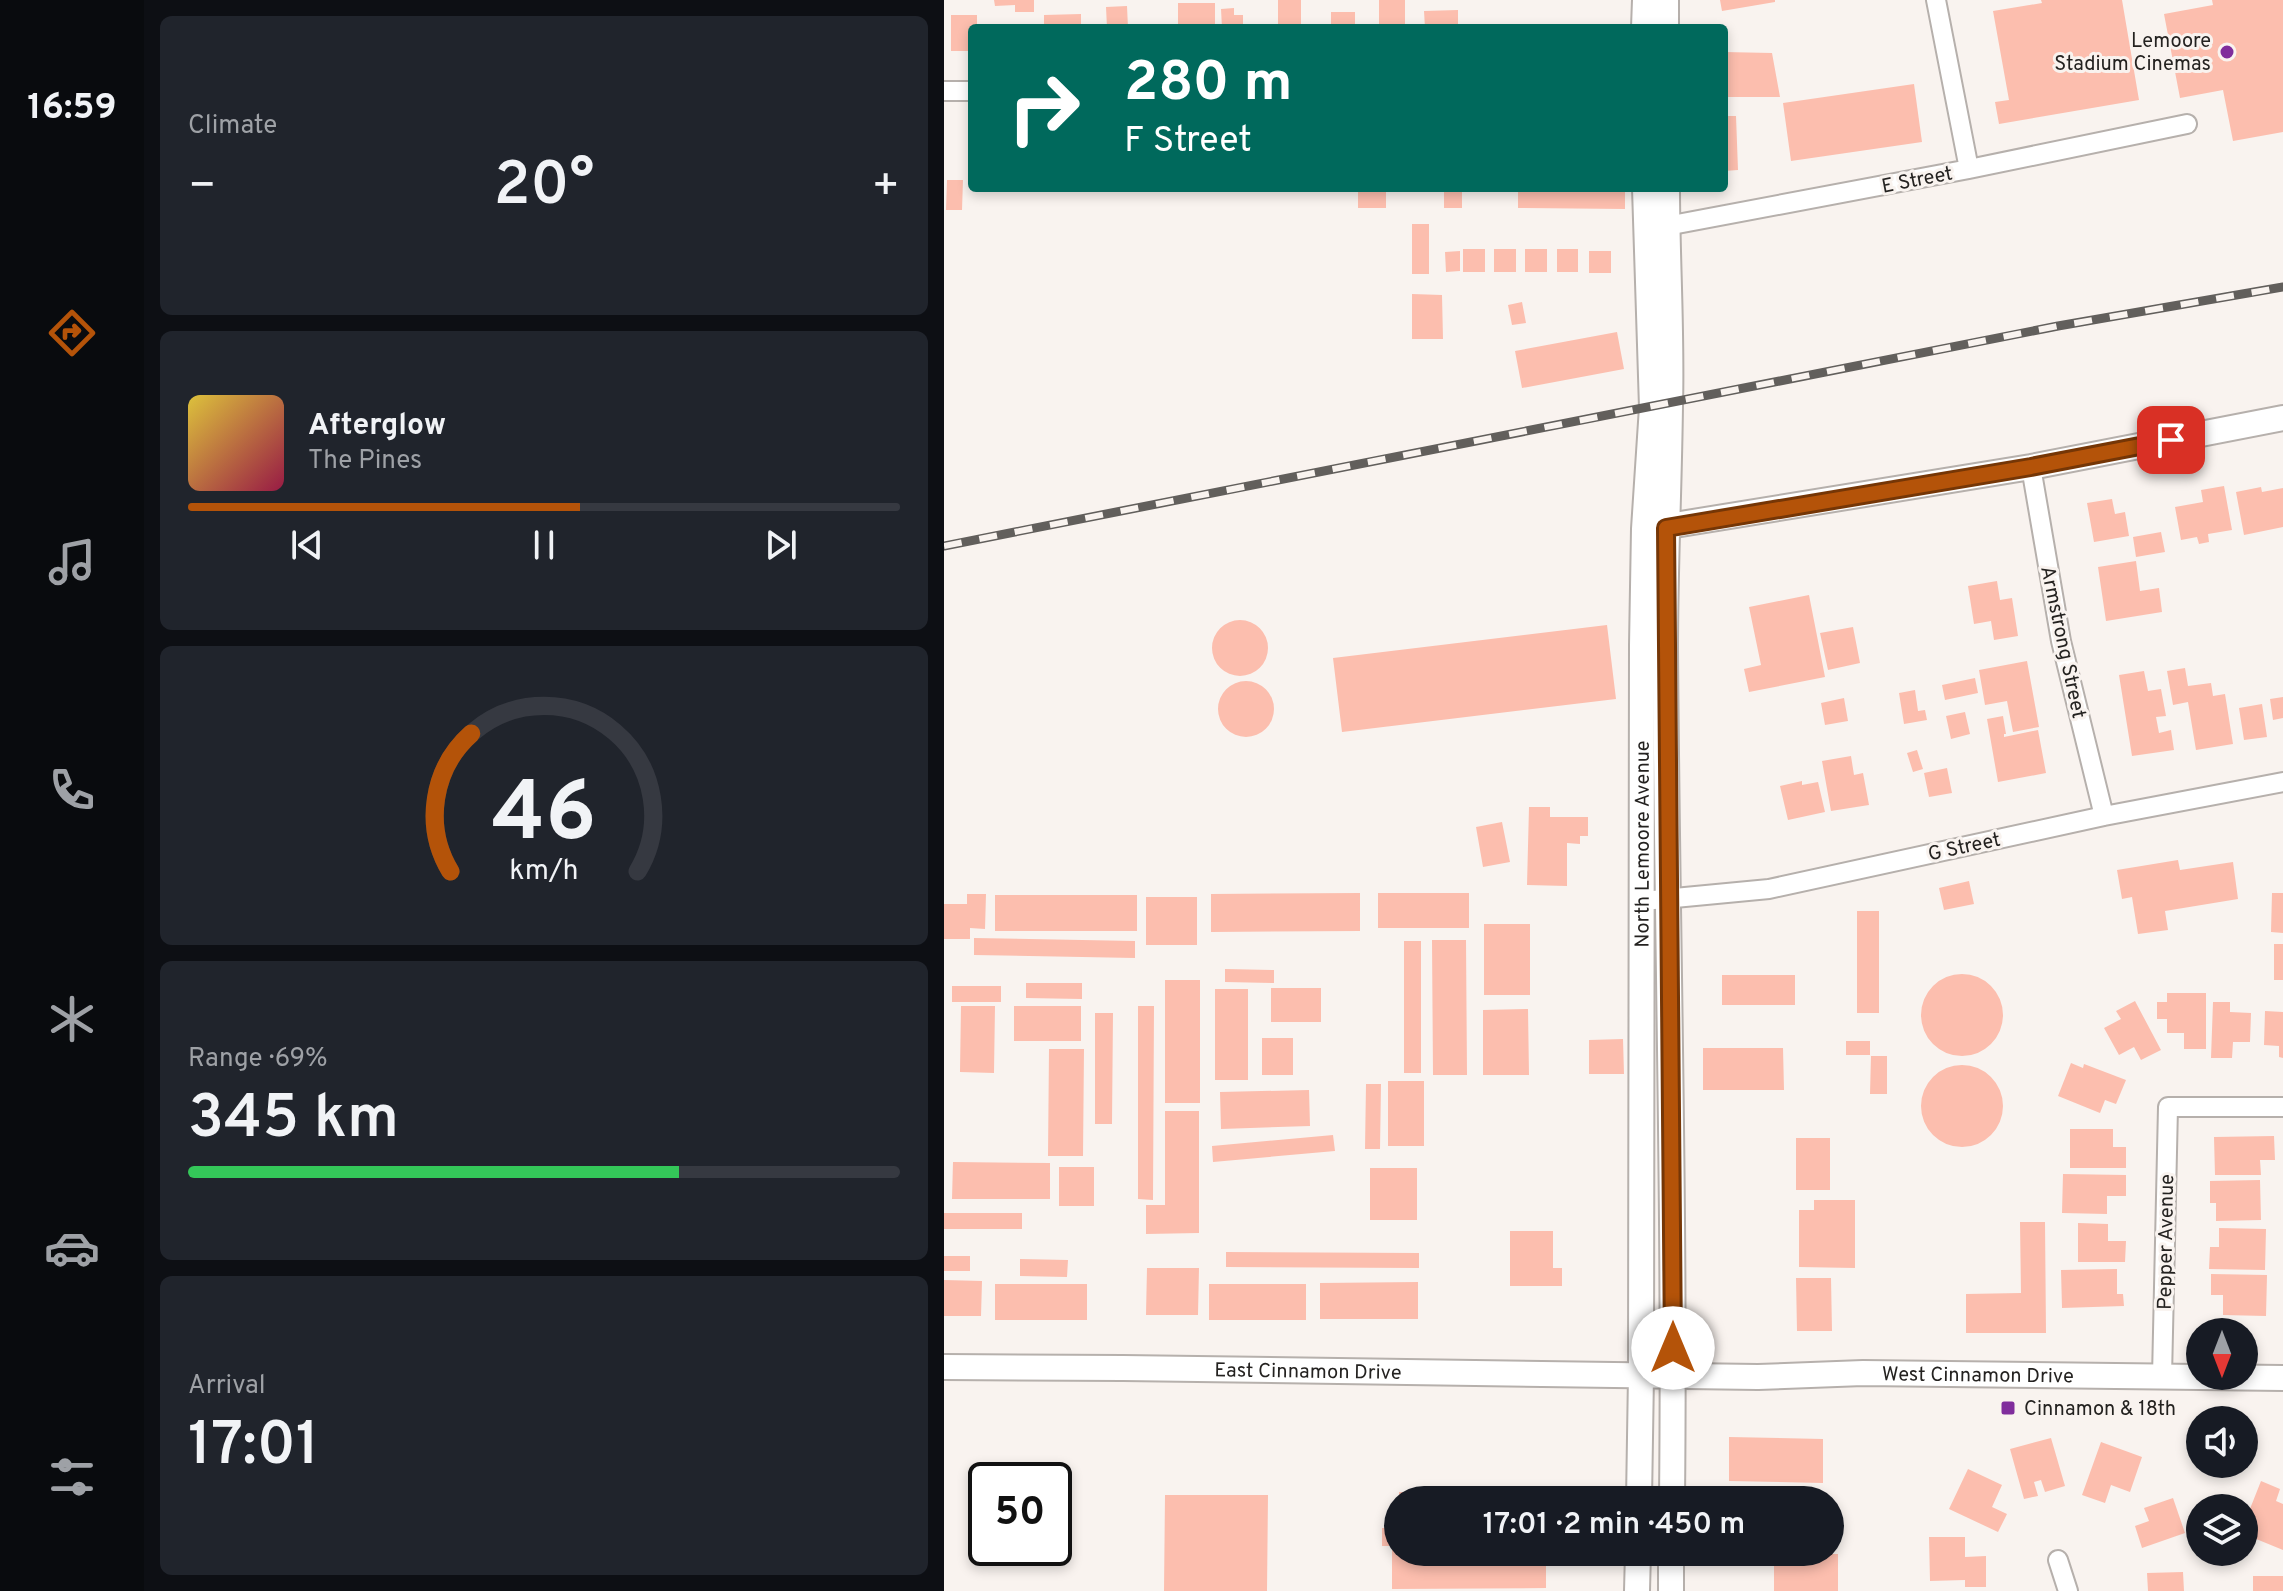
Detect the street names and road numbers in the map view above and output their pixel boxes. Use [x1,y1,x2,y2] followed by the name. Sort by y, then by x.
[1880,161,1955,201] street label: E Street
[2033,564,2091,721] street label: Armstrong Street
[1631,740,1657,948] street label: North Lemoore Avenue
[1926,828,2003,868] street label: G Street
[2153,1174,2181,1310] street label: Pepper Avenue
[1214,1358,1402,1387] street label: East Cinnamon Drive
[1882,1362,2074,1391] street label: West Cinnamon Drive

